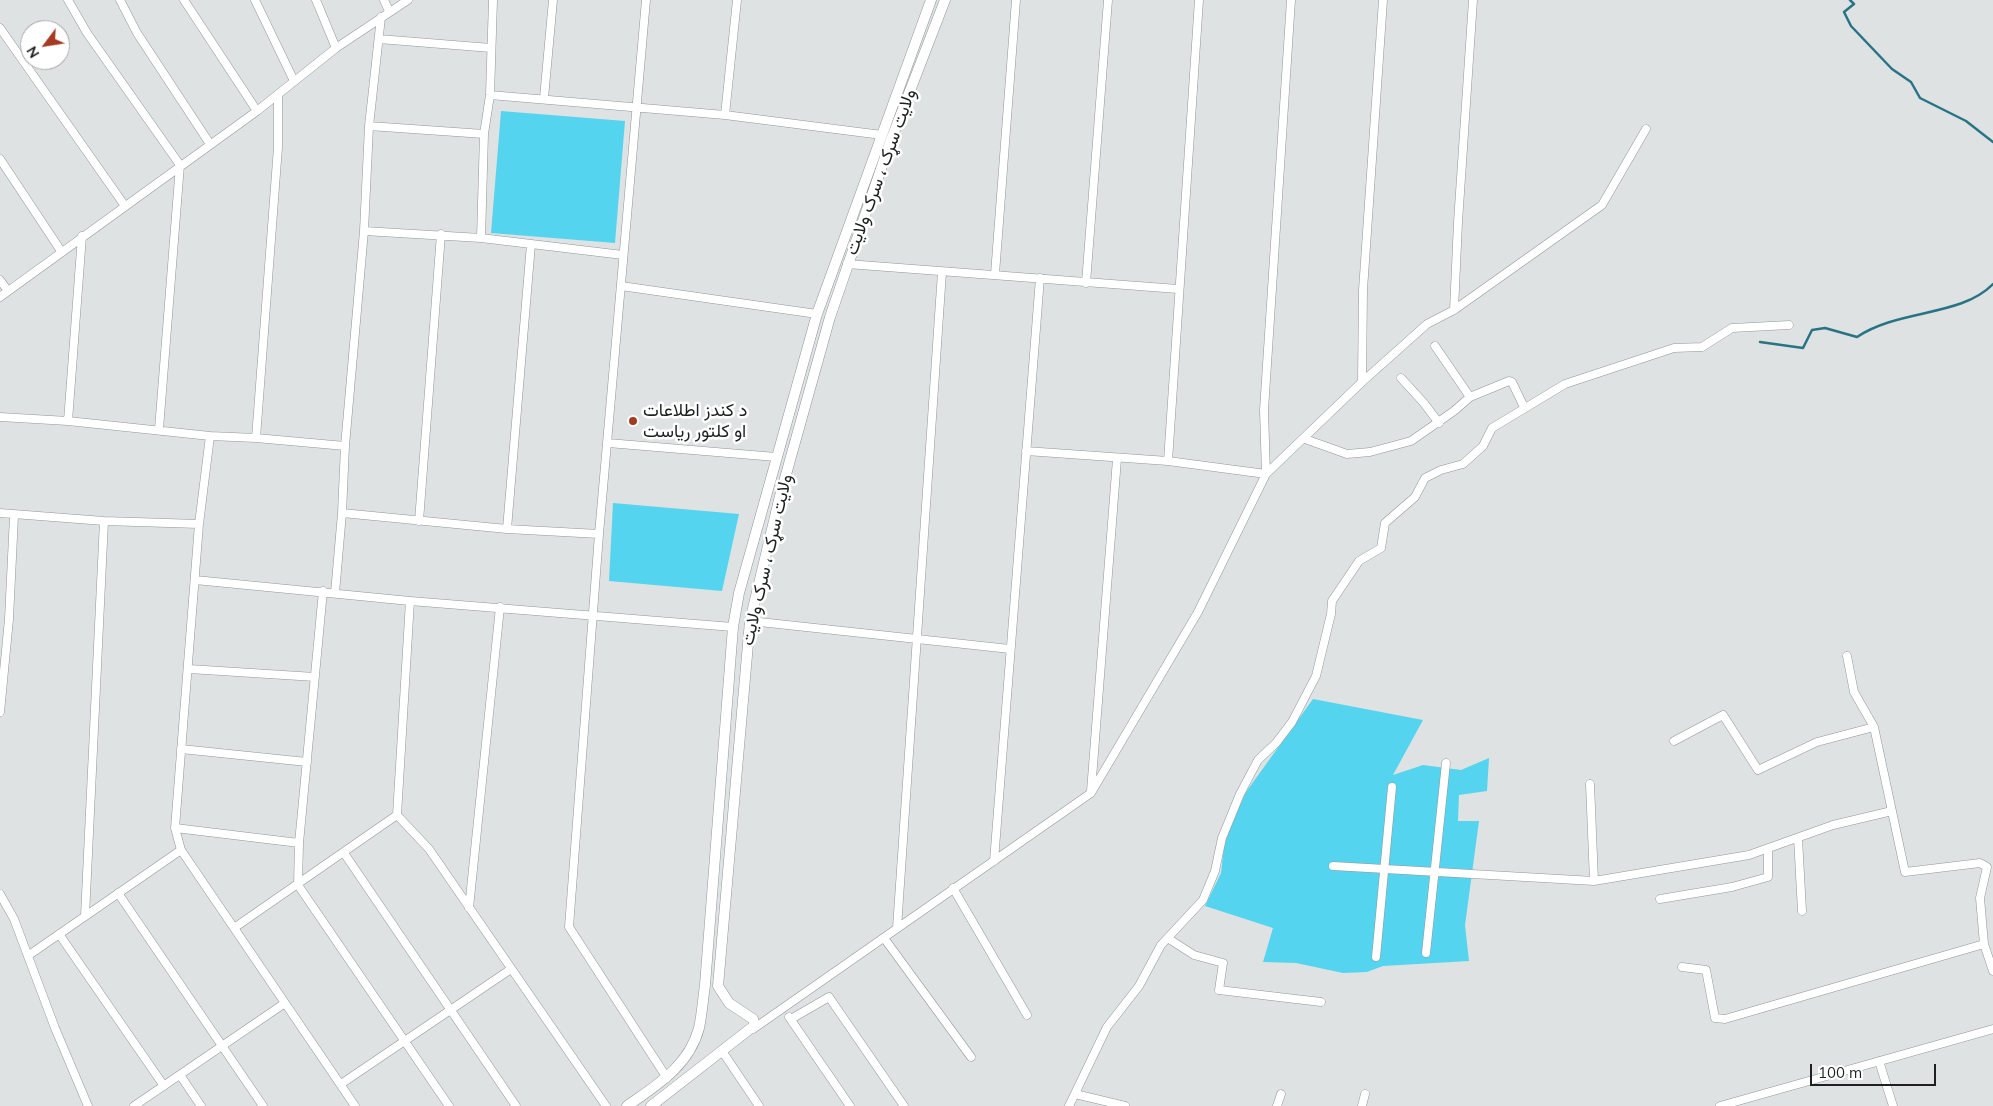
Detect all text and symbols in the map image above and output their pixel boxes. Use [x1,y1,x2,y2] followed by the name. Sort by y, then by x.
[20,20,70,70] north arrow
[23,43,43,61] text: N
[841,86,921,258] street label: ولایت سړک ، سرک ولایت
[643,400,747,442] place label: د کندز اطلاعات او کلتور ریاست
[627,415,639,427] marker: د کندز اطلاعات او کلتور ریاست
[737,472,797,648] street label: ولایت سړک ، سرک ولایت
[1813,1054,1939,1086] scale bar
[1818,1063,1862,1082] text: 100 m

